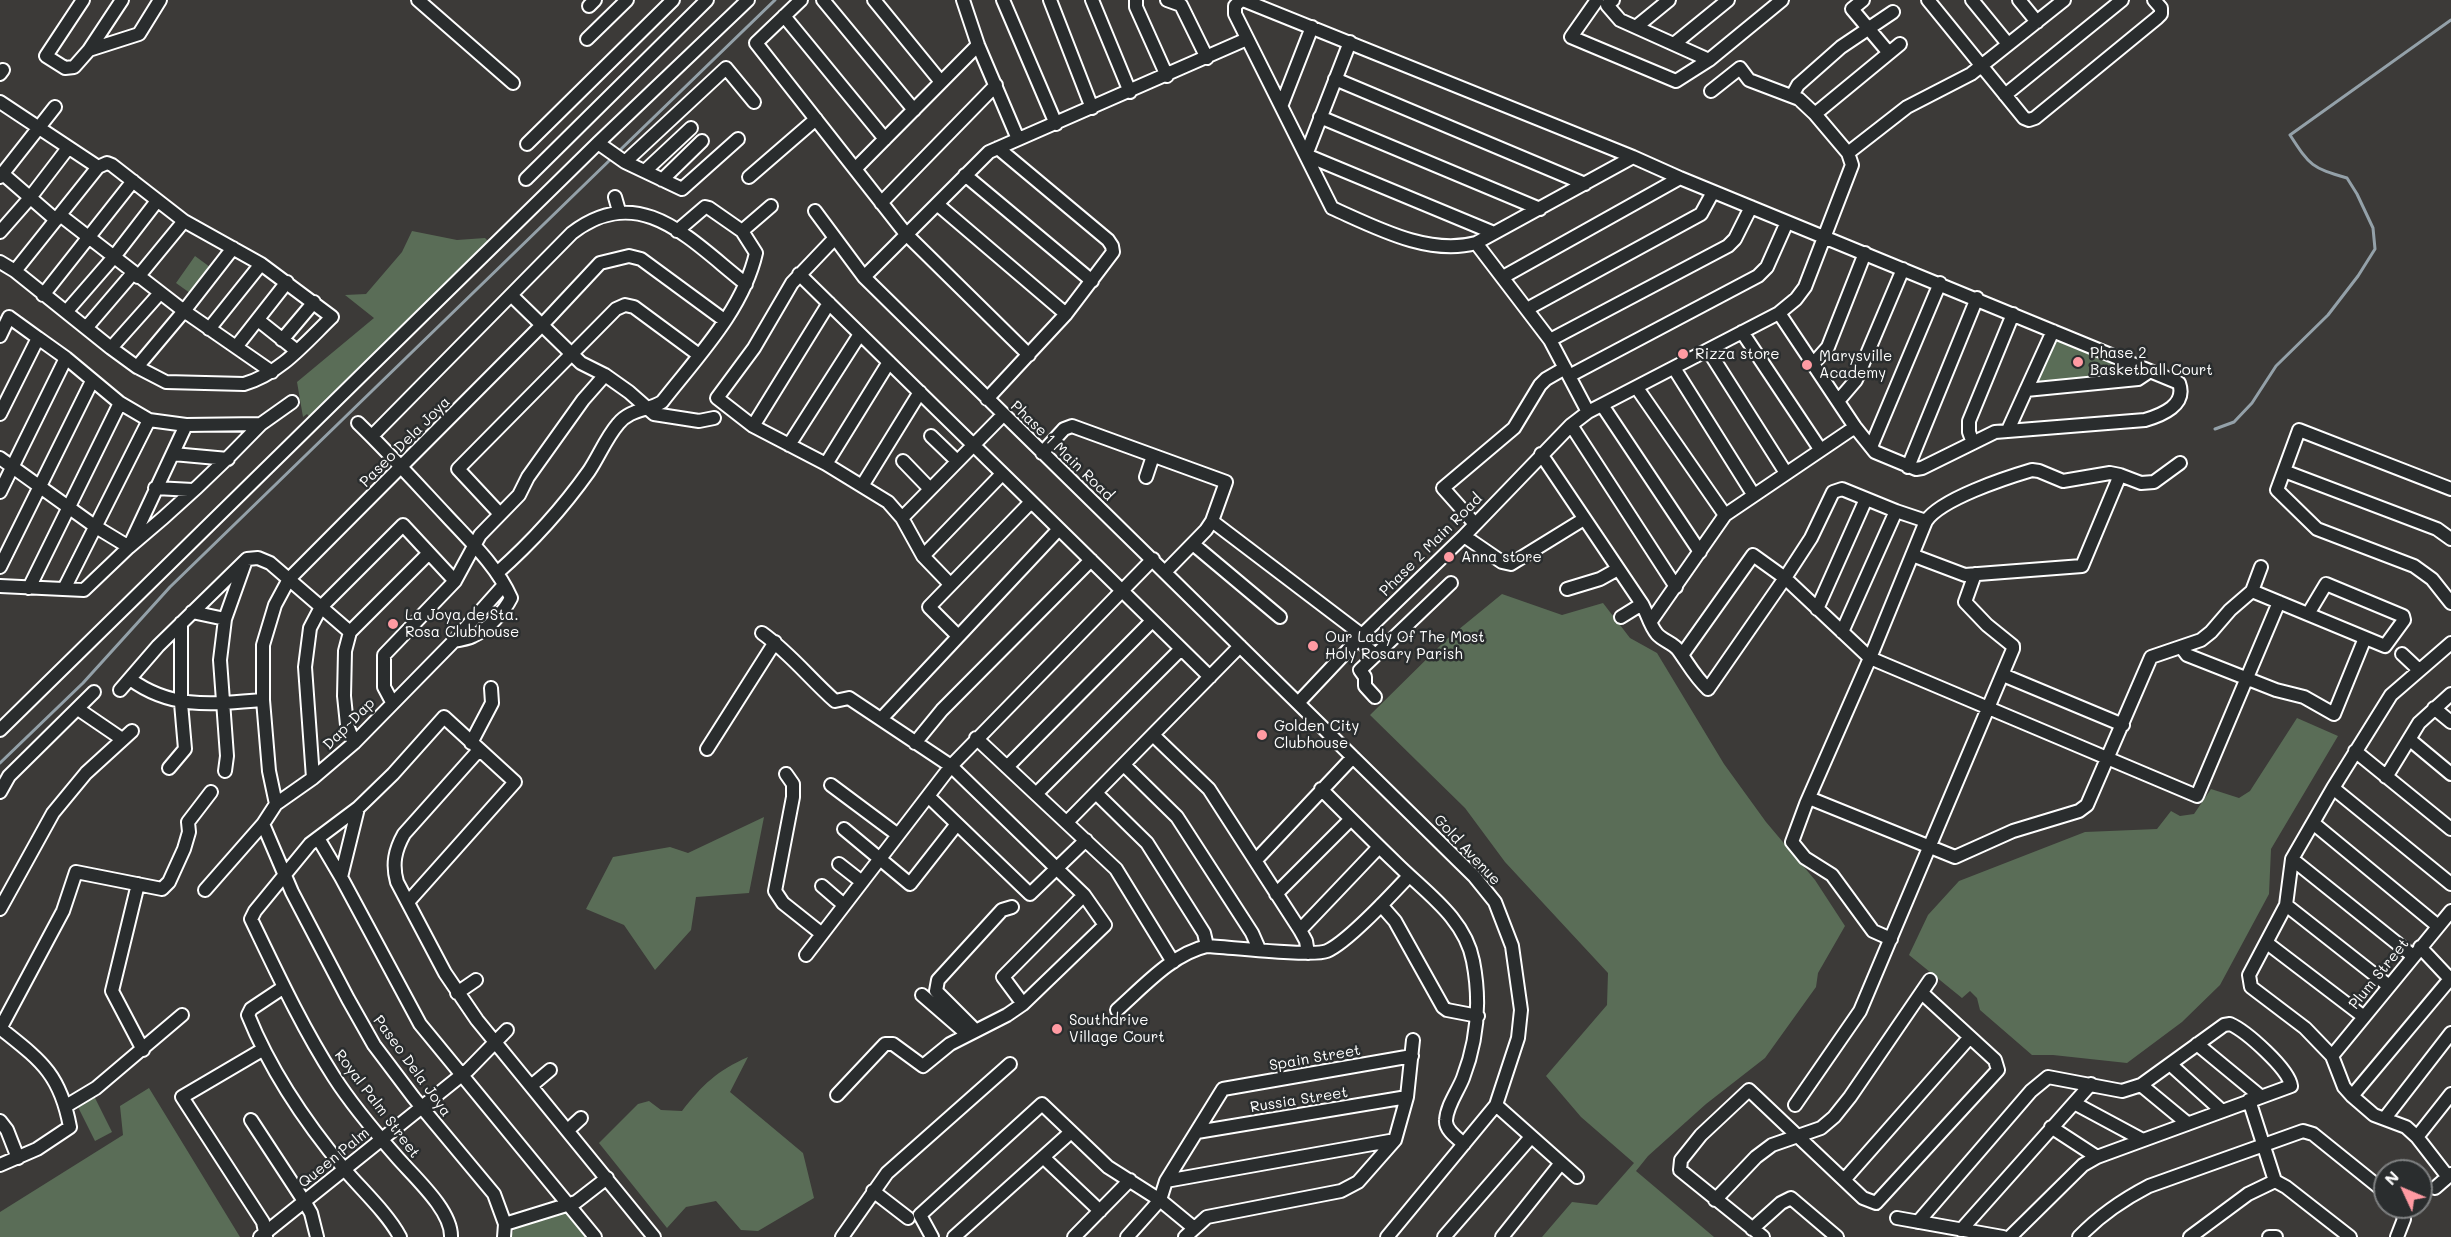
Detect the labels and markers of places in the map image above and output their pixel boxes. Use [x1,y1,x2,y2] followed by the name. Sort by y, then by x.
[2090,344,2213,379] place label: Phase 2 Basketball Court
[1695,345,1780,363] place label: Rizza store
[1676,347,1690,361] marker: Rizza store
[1819,347,1892,382] place label: Marysville Academy
[2071,355,2085,369] marker: Phase 2 Basketball Court
[1800,358,1814,372] marker: Marysville Academy
[1461,548,1542,566] place label: Anna store
[1442,550,1456,564] marker: Anna store
[405,606,519,641] place label: La Joya de Sta. Rosa Clubhouse
[386,617,400,631] marker: La Joya de Sta. Rosa Clubhouse
[1325,628,1485,663] place label: Our Lady Of The Most Holy Rosary Parish
[1306,639,1320,653] marker: Our Lady Of The Most Holy Rosary Parish
[1274,717,1359,752] place label: Golden City Clubhouse
[1255,728,1269,742] marker: Golden City Clubhouse
[1069,1011,1165,1046] place label: Southdrive Village Court
[1050,1022,1064,1036] marker: Southdrive Village Court

